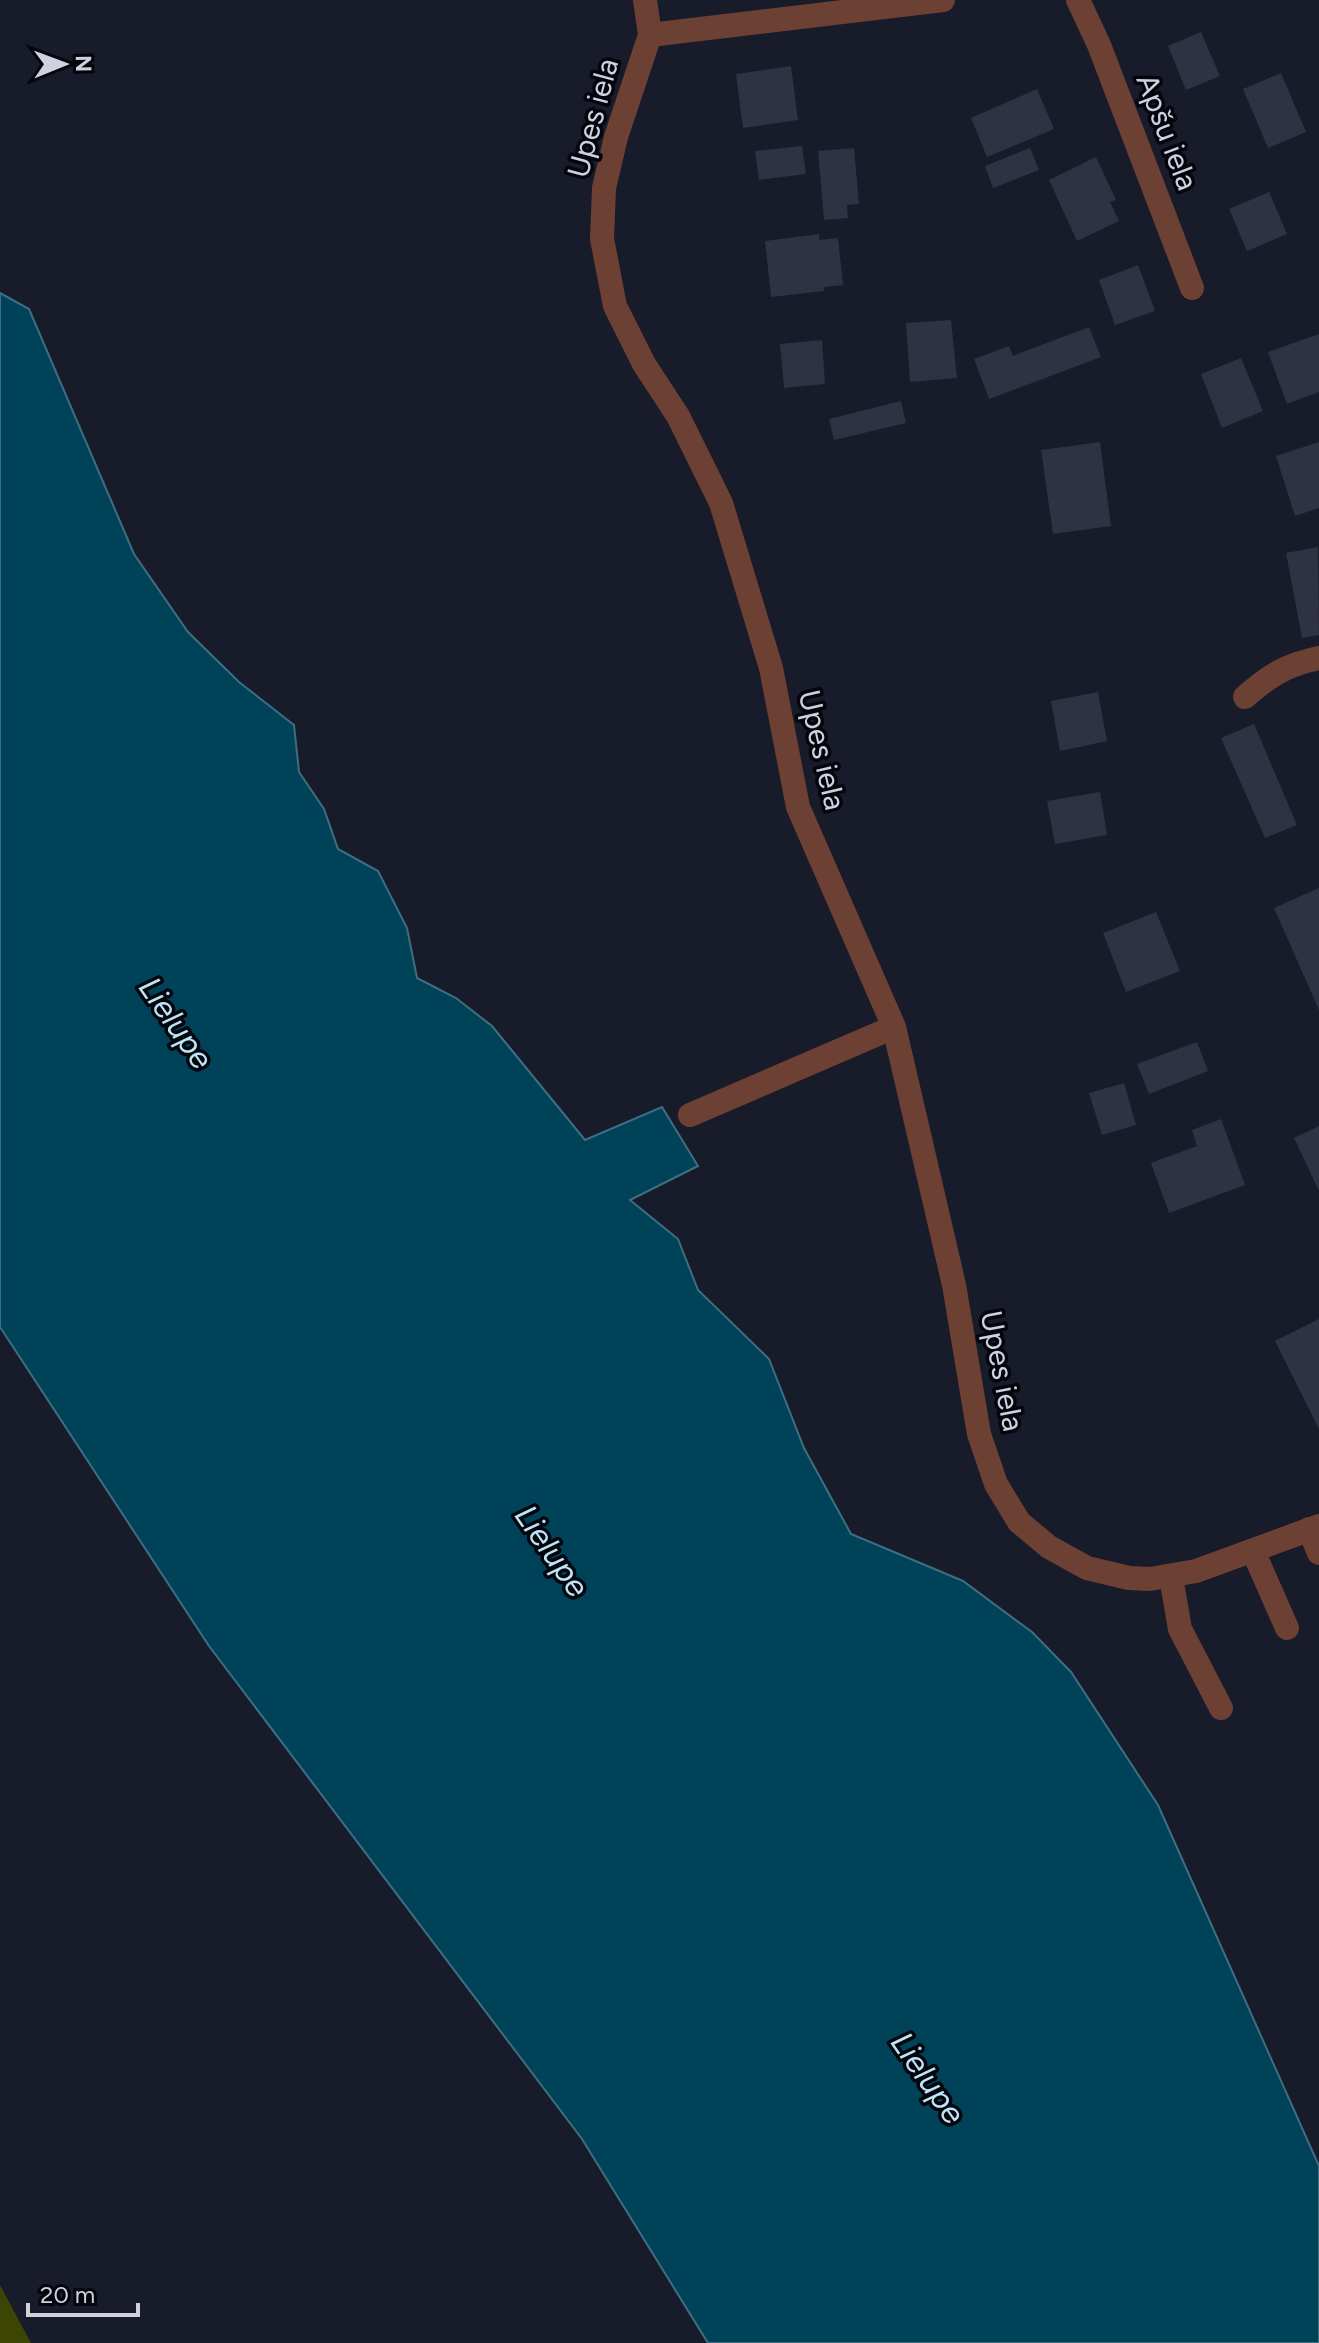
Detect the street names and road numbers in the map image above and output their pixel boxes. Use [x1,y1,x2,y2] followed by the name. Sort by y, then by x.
[559,54,626,182] street label: Upes iela
[1128,68,1207,195] street label: Apšu iela
[791,686,854,813] street label: Upes iela
[973,1308,1032,1434] street label: Upes iela

